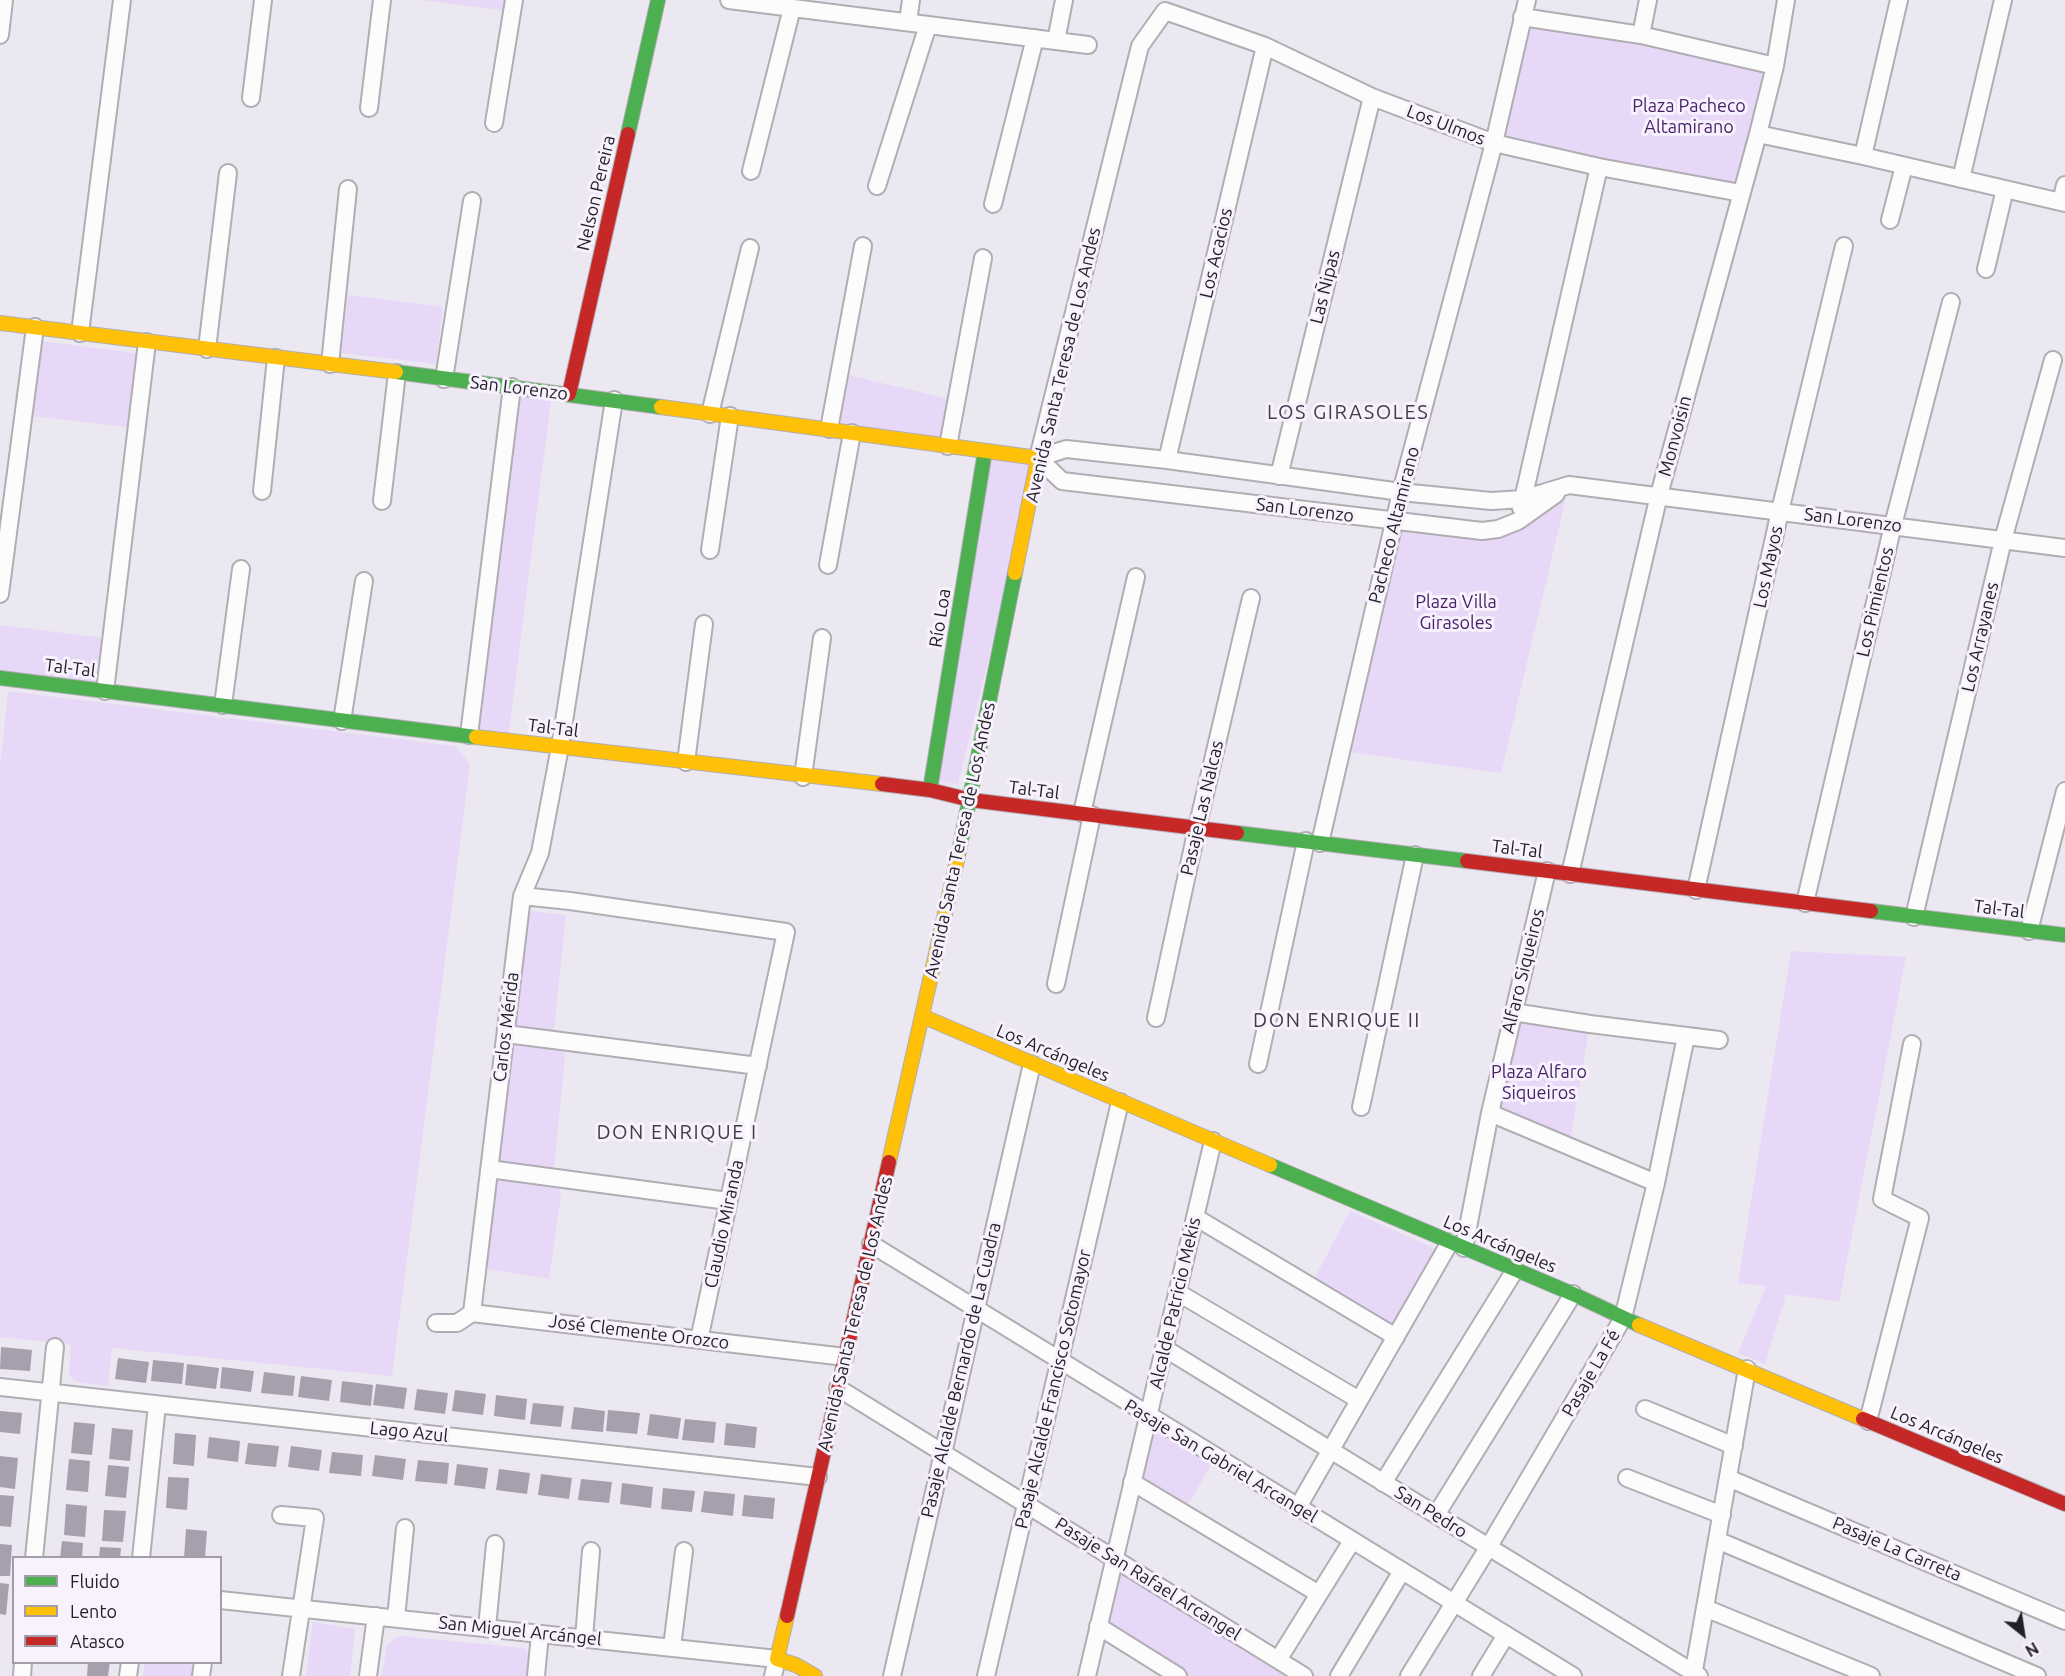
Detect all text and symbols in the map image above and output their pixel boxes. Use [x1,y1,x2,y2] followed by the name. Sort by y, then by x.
[1632,95,1746,138] park label: Plaza Pacheco Altamirano
[1404,100,1488,150] street label: Los Ulmos
[572,133,620,253] street label: Nelson Pereira
[1195,206,1237,300] street label: Los Acacios
[1021,225,1105,505] street label: Avenida Santa Teresa de Los Andes
[1305,248,1345,326] street label: Las Ñipas
[469,371,569,405] street label: San Lorenzo
[1654,393,1696,479] street label: Monvoisin
[1267,400,1429,424] district label: LOS GIRASOLES
[1364,444,1424,606] street label: Pacheco Altamirano
[1255,493,1355,527] street label: San Lorenzo
[1803,503,1903,537] street label: San Lorenzo
[1749,524,1787,610] street label: Los Mayos
[1852,545,1898,659] street label: Los Pimientos
[1957,580,2003,694] street label: Los Arrayanes
[925,587,955,649] street label: Río Loa
[1415,591,1497,634] park label: Plaza Villa Girasoles
[43,654,97,682] street label: Tal-Tal
[920,700,1000,980] street label: Avenida Santa Teresa de Los Andes
[526,714,580,742] street label: Tal-Tal
[1176,738,1228,878] street label: Pasaje Las Nalcas
[1007,776,1061,804] street label: Tal-Tal
[1490,835,1544,863] street label: Tal-Tal
[1972,895,2026,923] street label: Tal-Tal
[1497,906,1549,1036] street label: Alfaro Siqueiros
[489,971,523,1083] street label: Carlos Mérida
[1253,1008,1421,1032] district label: DON ENRIQUE II
[993,1019,1113,1087] street label: Los Arcángeles
[1491,1061,1587,1104] park label: Plaza Alfaro Siqueiros
[596,1120,758,1144] district label: DON ENRIQUE I
[700,1158,748,1290] street label: Claudio Miranda
[813,1174,897,1454] street label: Avenida Santa Teresa de Los Andes
[1440,1210,1560,1278] street label: Los Arcángeles
[1145,1215,1205,1391] street label: Alcalde Patricio Mekis
[916,1220,1006,1520] street label: Pasaje Alcalde Bernardo de La Cuadra
[1010,1247,1096,1531] street label: Pasaje Alcalde Francisco Sotomayor
[547,1310,731,1354] street label: José Clemente Orozco
[1557,1325,1625,1421] street label: Pasaje La Fé
[1121,1395,1321,1527] street label: Pasaje San Gabriel Arcangel
[1887,1401,2007,1469] street label: Los Arcángeles
[369,1417,449,1447] street label: Lago Azul
[1391,1481,1471,1543] street label: San Pedro
[1829,1512,1965,1586] street label: Pasaje La Carreta
[1051,1513,1245,1645] street label: Pasaje San Rafael Arcangel
[12,1556,222,1664] legend
[70,1571,120,1591] text: Fluido
[70,1601,117,1621] text: Lento
[1993,1604,2053,1664] north arrow
[437,1612,603,1650] street label: San Miguel Arcángel
[70,1631,125,1651] text: Atasco
[2022,1639,2042,1660] text: N

